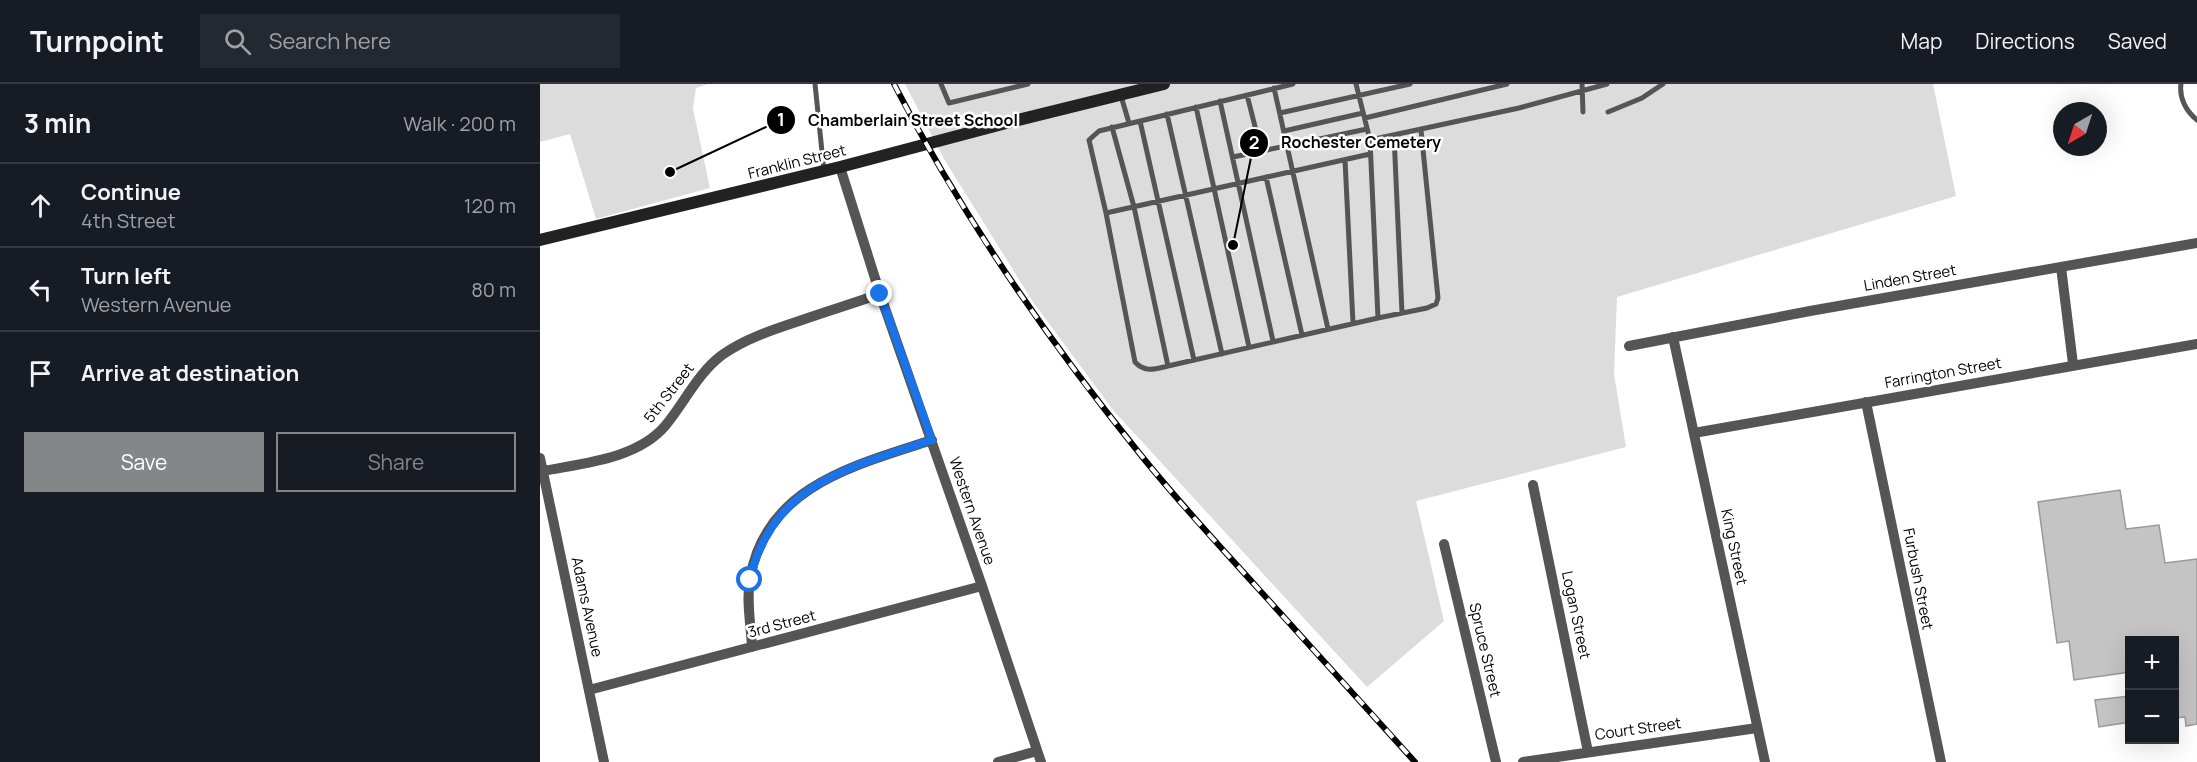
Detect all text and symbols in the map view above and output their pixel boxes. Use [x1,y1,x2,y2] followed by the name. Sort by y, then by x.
[200,14,620,68] search box
[30,22,164,60] text: Turnpoint
[221,25,254,58] icon: search
[269,26,391,56] text: Search here
[1901,27,1942,55] text: Map
[1975,27,2075,55] text: Directions
[2108,27,2167,55] text: Saved
[2053,102,2107,156] north arrow
[766,103,1030,137] callout: Chamberlain Street School
[24,105,91,141] text: 3 min
[777,107,785,131] text: 1
[808,109,1018,131] text: Chamberlain Street School
[403,110,516,137] text: Walk · 200 m
[1239,126,1453,160] callout: Rochester Cemetery
[1249,130,1259,154] text: 2
[1281,131,1441,153] text: Rochester Cemetery
[746,139,848,184] street label: Franklin Street
[81,177,181,207] text: Continue
[24,189,57,222] icon: ahead
[464,192,516,219] text: 120 m
[81,207,175,234] text: 4th Street
[1862,259,1958,296] street label: Linden Street
[81,261,171,291] text: Turn left
[24,273,57,306] icon: left
[471,276,516,303] text: 80 m
[866,280,892,306] route end
[81,291,232,318] text: Western Avenue
[1883,352,2003,393] street label: Farrington Street
[24,357,57,390] icon: arrive
[81,358,299,388] text: Arrive at destination
[639,358,699,427] street label: 5th Street
[24,432,264,492] button: Save
[276,432,516,492] button: Share
[944,454,1001,568] street label: Western Avenue
[1716,507,1753,587] street label: King Street
[1898,526,1939,632] street label: Furbush Street
[567,555,608,659] street label: Adams Avenue
[736,566,762,592] route start
[1557,569,1596,661] street label: Logan Street
[1464,601,1507,699] street label: Spruce Street
[746,604,818,643] street label: 3rd Street
[2125,636,2179,744] map controls
[2125,636,2179,690] button: +
[2125,690,2179,744] button: −
[1593,712,1682,745] street label: Court Street

